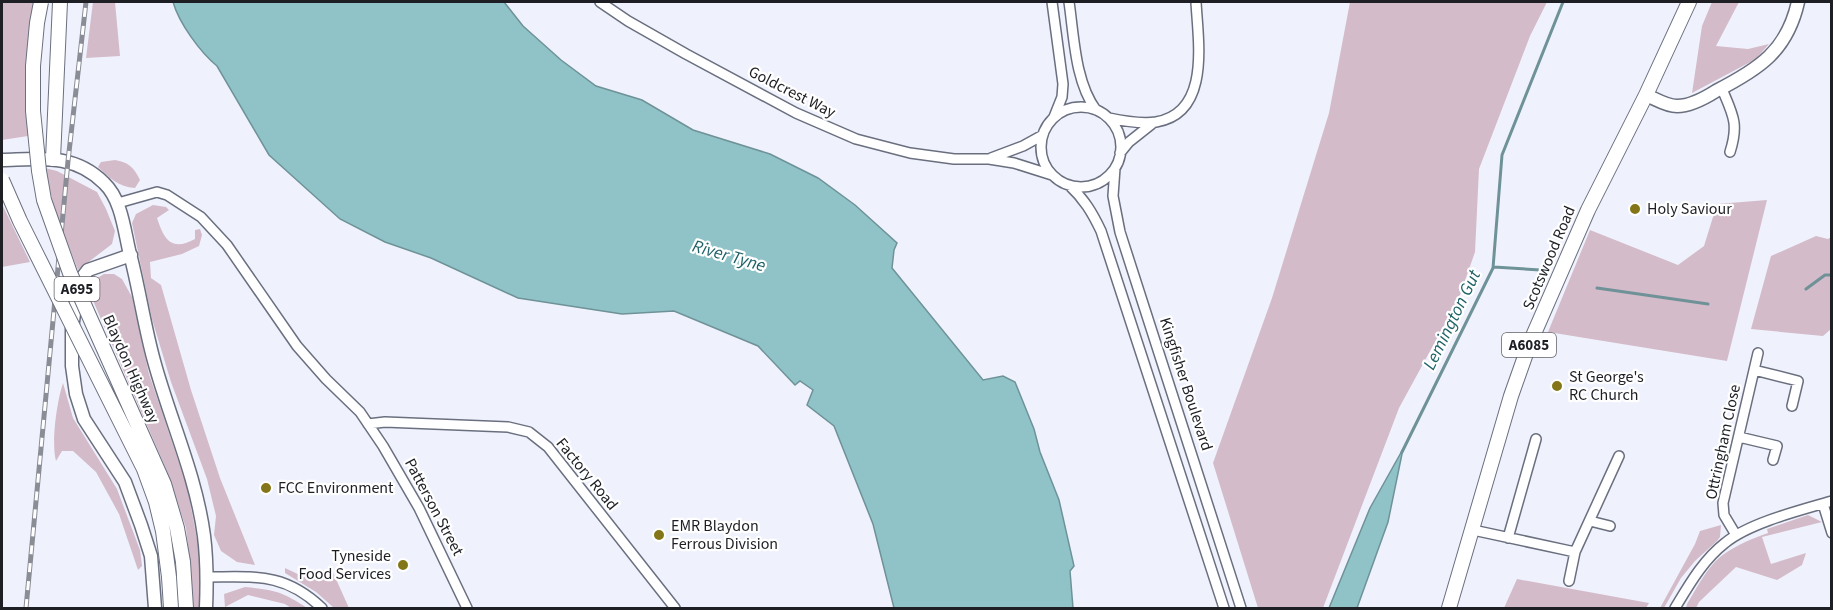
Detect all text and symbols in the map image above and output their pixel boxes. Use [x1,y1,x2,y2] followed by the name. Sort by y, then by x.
[745,61,840,124] street label: Goldcrest Way
[1647,198,1732,220] place label: Holy Saviour
[1628,202,1642,216] marker: Holy Saviour
[1517,203,1581,313] street label: Scotswood Road
[689,234,769,278] water label: River Tyne
[1417,265,1487,374] water label: Lemington Gut
[54,277,100,301] road number: A695
[97,311,165,427] street label: Blaydon Highway
[1154,314,1218,454] street label: Kingfisher Boulevard
[1502,333,1556,357] road number: A6085
[1569,366,1644,406] place label: St George's RC Church
[1550,379,1564,393] marker: St George's RC Church
[1700,382,1746,502] street label: Ottringham Close
[551,433,623,515] street label: Factory Road
[399,454,469,560] street label: Patterson Street
[278,477,394,499] place label: FCC Environment
[259,481,273,495] marker: FCC Environment
[671,515,778,555] place label: EMR Blaydon Ferrous Division
[652,528,666,542] marker: EMR Blaydon Ferrous Division
[298,545,391,585] place label: Tyneside Food Services
[396,558,410,572] marker: Tyneside Food Services

